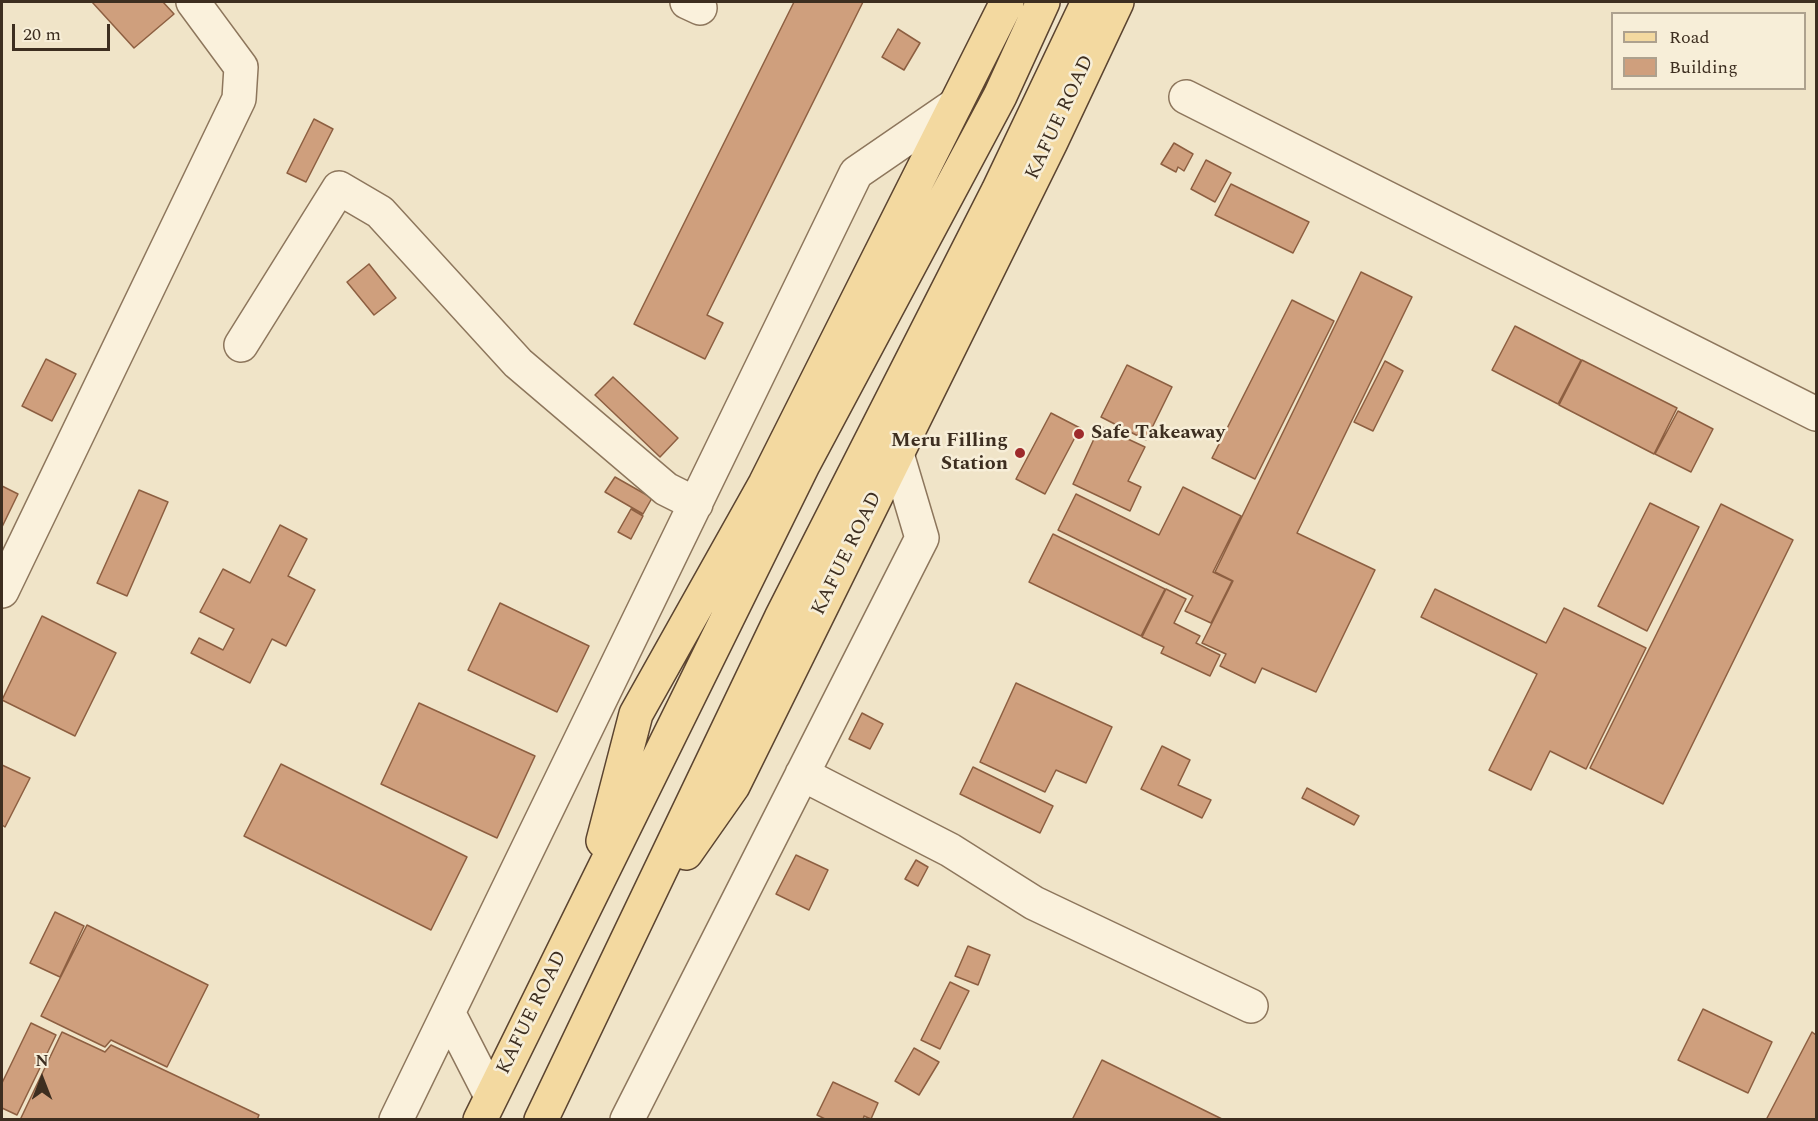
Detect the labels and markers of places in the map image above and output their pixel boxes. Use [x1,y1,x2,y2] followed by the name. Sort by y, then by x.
[1091,422,1225,446] place label: Safe Takeaway
[1072,427,1086,441] marker: Safe Takeaway
[891,430,1008,477] place label: Meru Filling Station
[1013,446,1027,460] marker: Meru Filling Station

